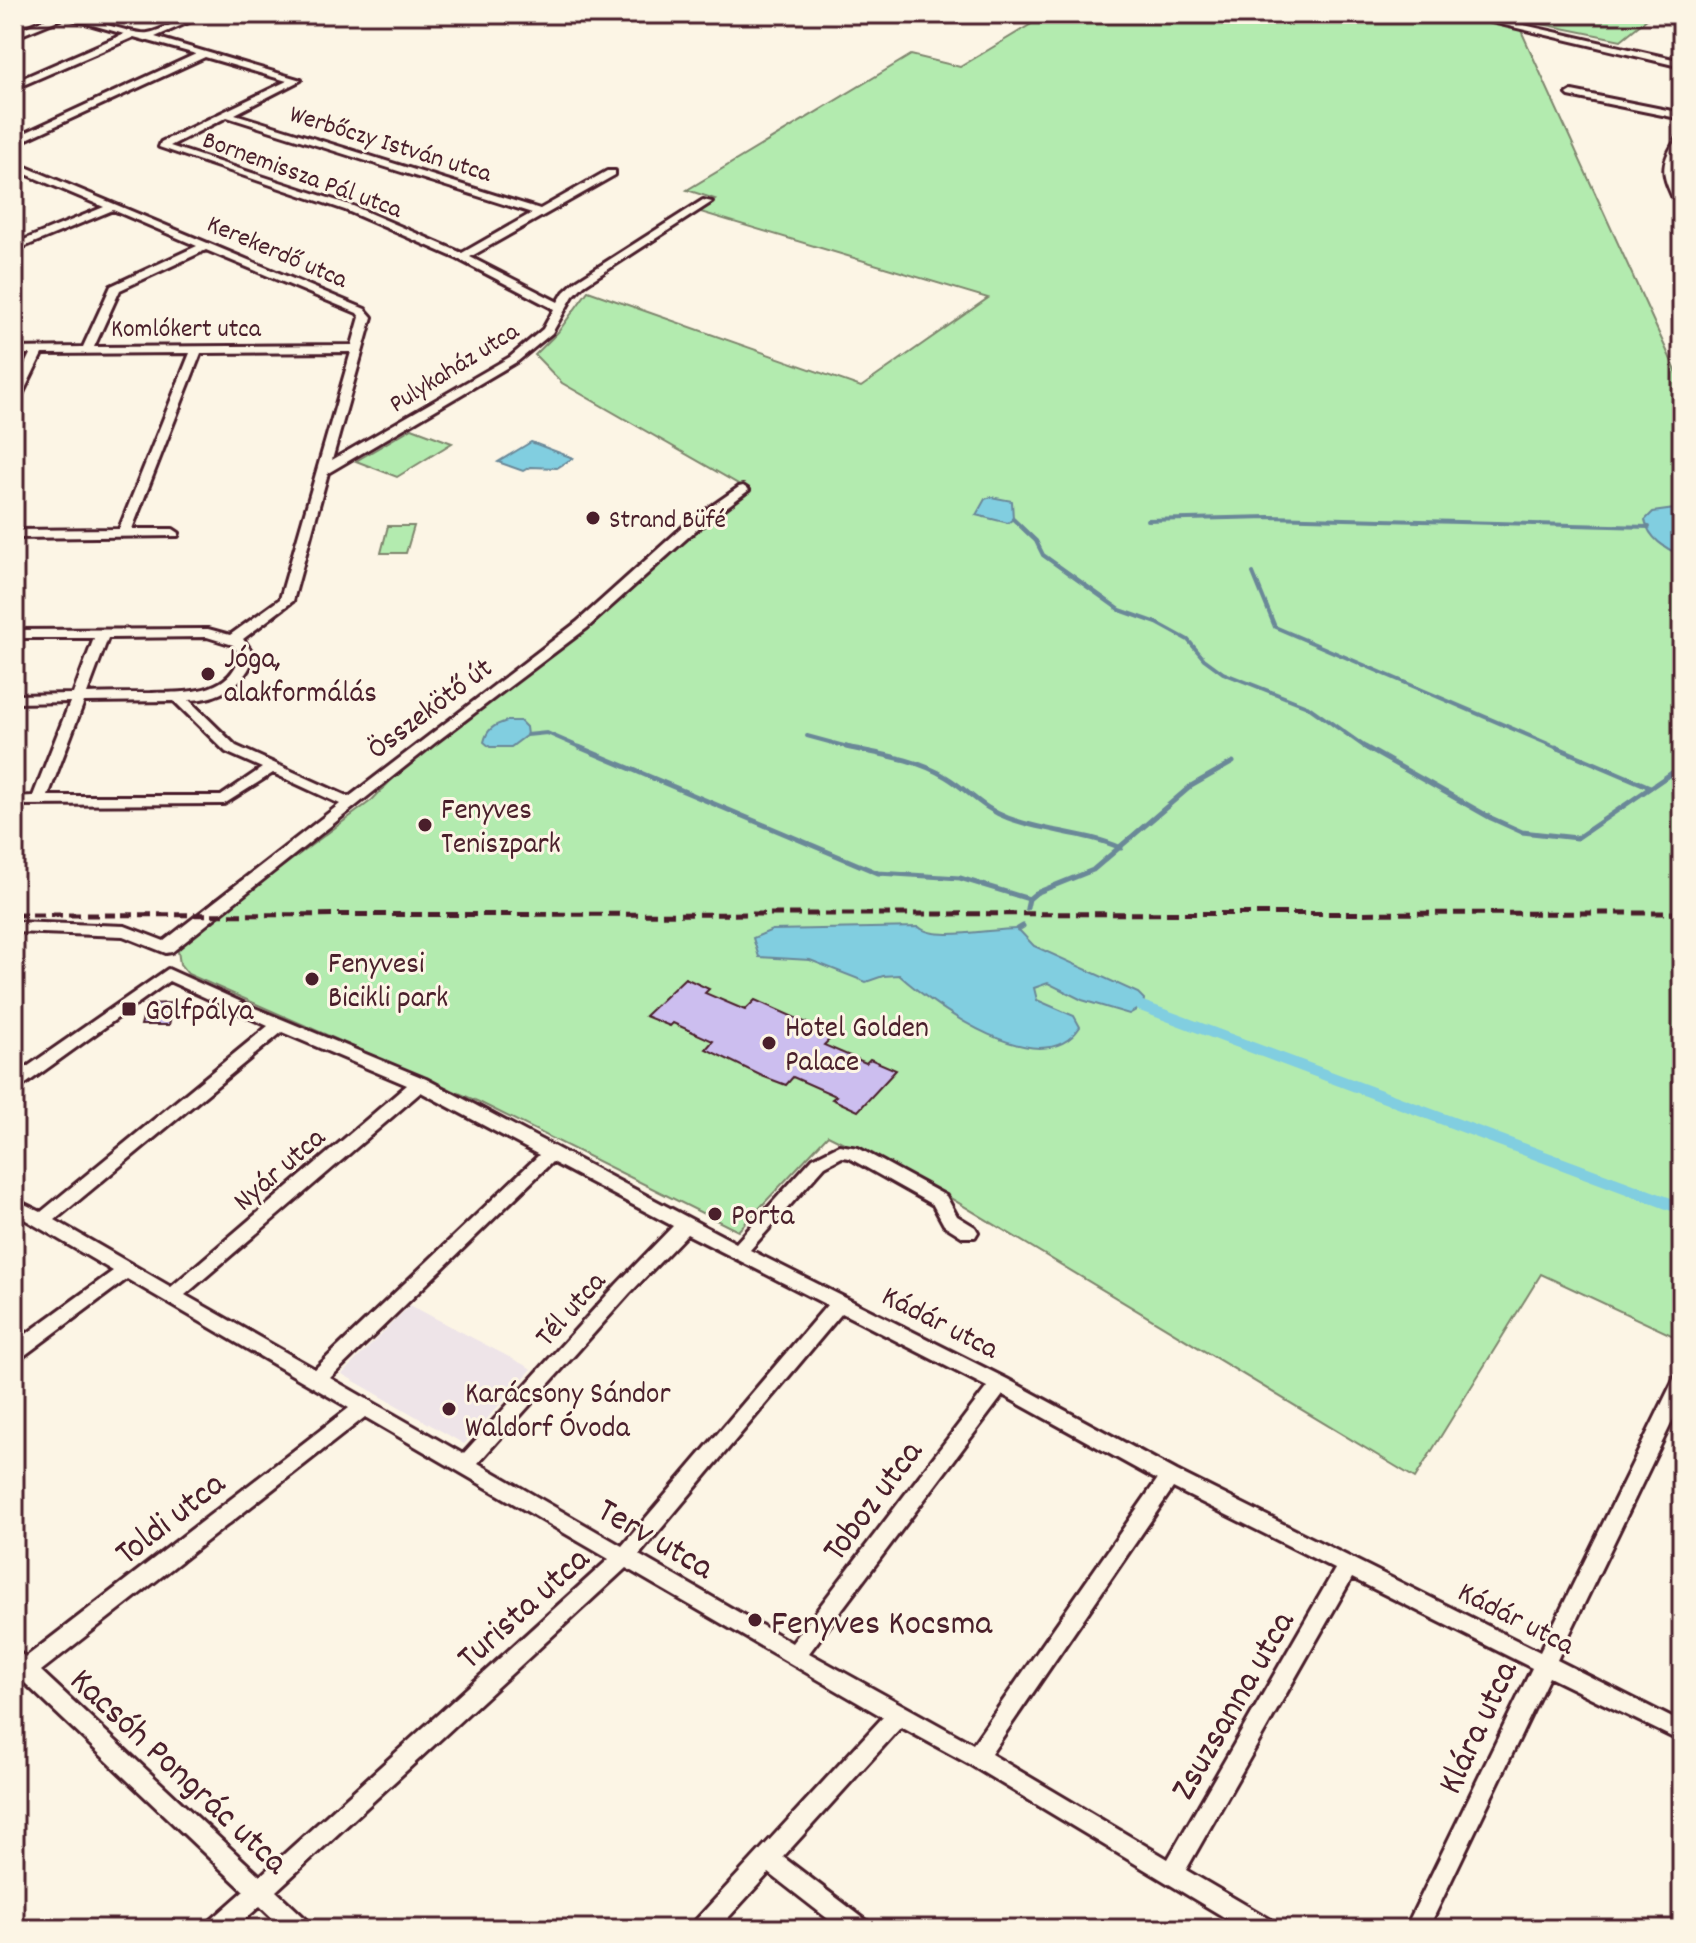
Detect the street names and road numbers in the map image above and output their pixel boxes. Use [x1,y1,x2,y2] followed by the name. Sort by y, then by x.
[284,97,496,194] street label: Werbőczy István utca
[197,123,408,230] street label: Bornemissza Pál utca
[201,207,353,300] street label: Kerekerdő utca
[111,312,262,349] street label: Komlókert utca
[383,314,528,424] street label: Pulykaház utca
[360,649,503,772] street label: Összekötő út
[225,1118,337,1224] street label: Nyár utca
[527,1263,619,1358] street label: Tél utca
[873,1277,1006,1373] street label: Kádár utca
[812,1430,939,1575] street label: Toboz utca
[105,1460,239,1581] street label: Toldi utca
[586,1487,723,1596] street label: Terv utca
[447,1536,604,1685] street label: Turista utca
[1449,1573,1582,1669] street label: Kádár utca
[1160,1602,1311,1811] street label: Zsuzsanna utca
[1427,1652,1534,1804] street label: Klára utca
[56,1658,299,1890] street label: Kacsóh Pongrác utca

